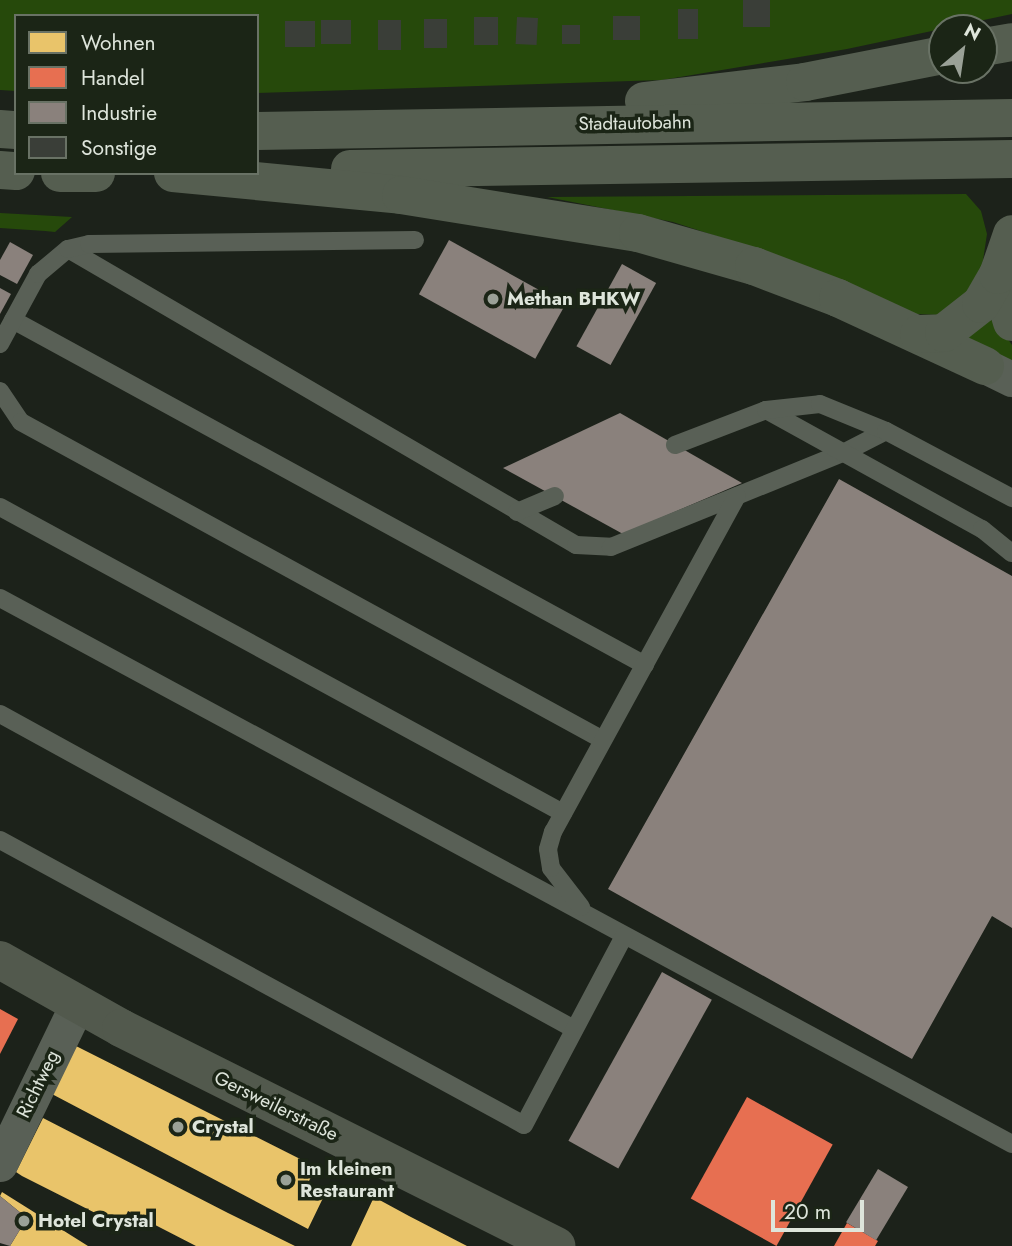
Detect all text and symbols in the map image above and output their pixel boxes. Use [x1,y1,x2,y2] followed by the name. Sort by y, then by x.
[14,14,259,175] legend
[928,14,998,84] north arrow
[959,16,986,47] text: N
[81,28,155,58] text: Wohnen
[81,63,145,93] text: Handel
[81,98,157,128] text: Industrie
[578,111,692,135] street label: Stadtautobahn
[81,133,157,163] text: Sonstige
[507,288,640,310] place label: Methan BHKW
[485,291,501,307] marker: Methan BHKW
[12,1046,64,1122] street label: Richtweg
[210,1066,342,1146] street label: Gersweilerstraße
[192,1116,254,1138] place label: Crystal
[170,1119,186,1135] marker: Crystal
[300,1158,394,1202] place label: Im kleinen Restaurant
[278,1172,294,1188] marker: Im kleinen Restaurant
[774,1186,867,1230] scale bar
[784,1197,831,1227] text: 20 m
[38,1210,154,1232] place label: Hotel Crystal
[16,1213,32,1229] marker: Hotel Crystal

